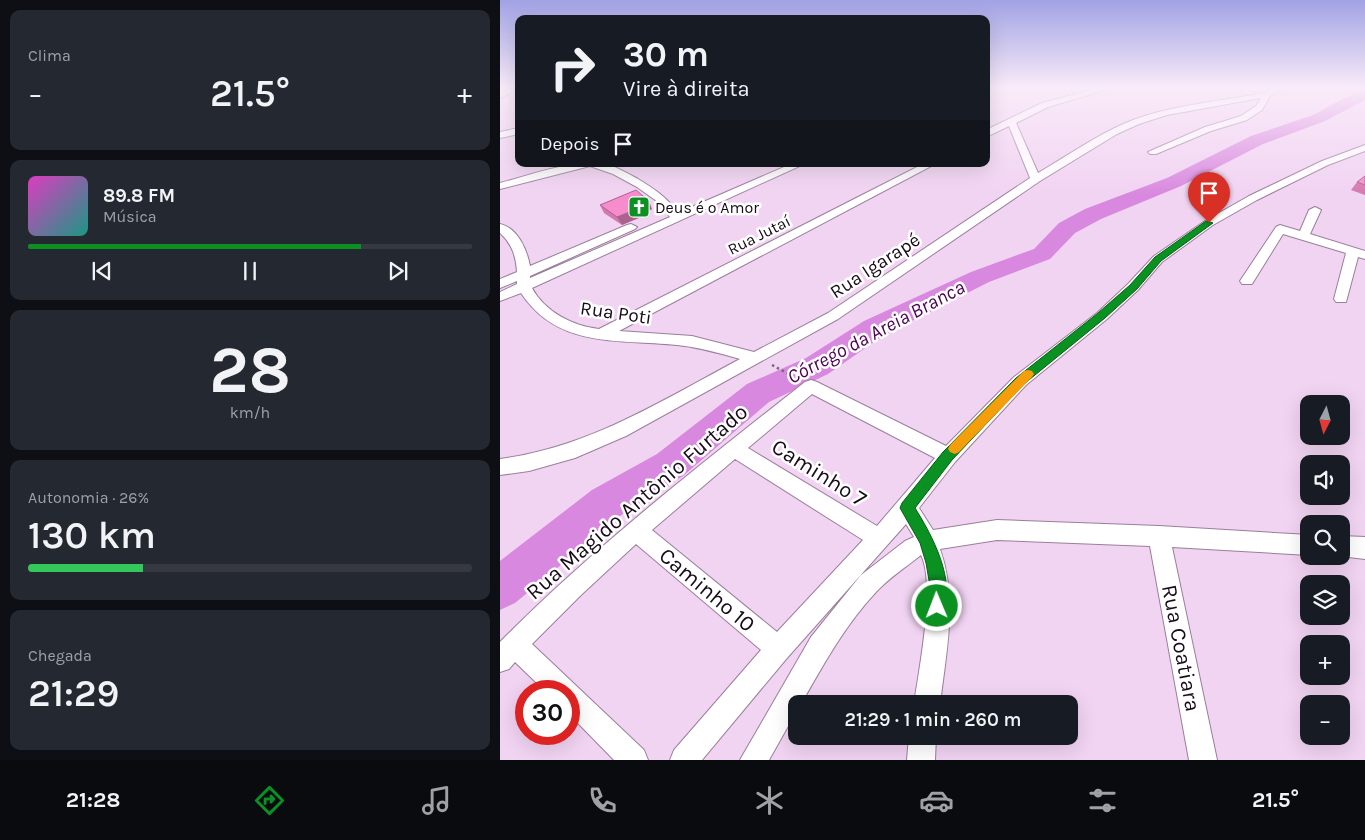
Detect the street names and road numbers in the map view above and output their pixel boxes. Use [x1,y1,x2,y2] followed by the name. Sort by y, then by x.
[724,211,794,259] street label: Rua Jutaí
[826,229,924,303] street label: Rua Igarapé
[579,297,653,329] street label: Rua Poti
[521,399,753,605] street label: Rua Magido Antônio Furtado
[767,434,871,512] street label: Caminho 7
[654,542,760,638] street label: Caminho 10
[1156,582,1206,714] street label: Rua Coatiara

